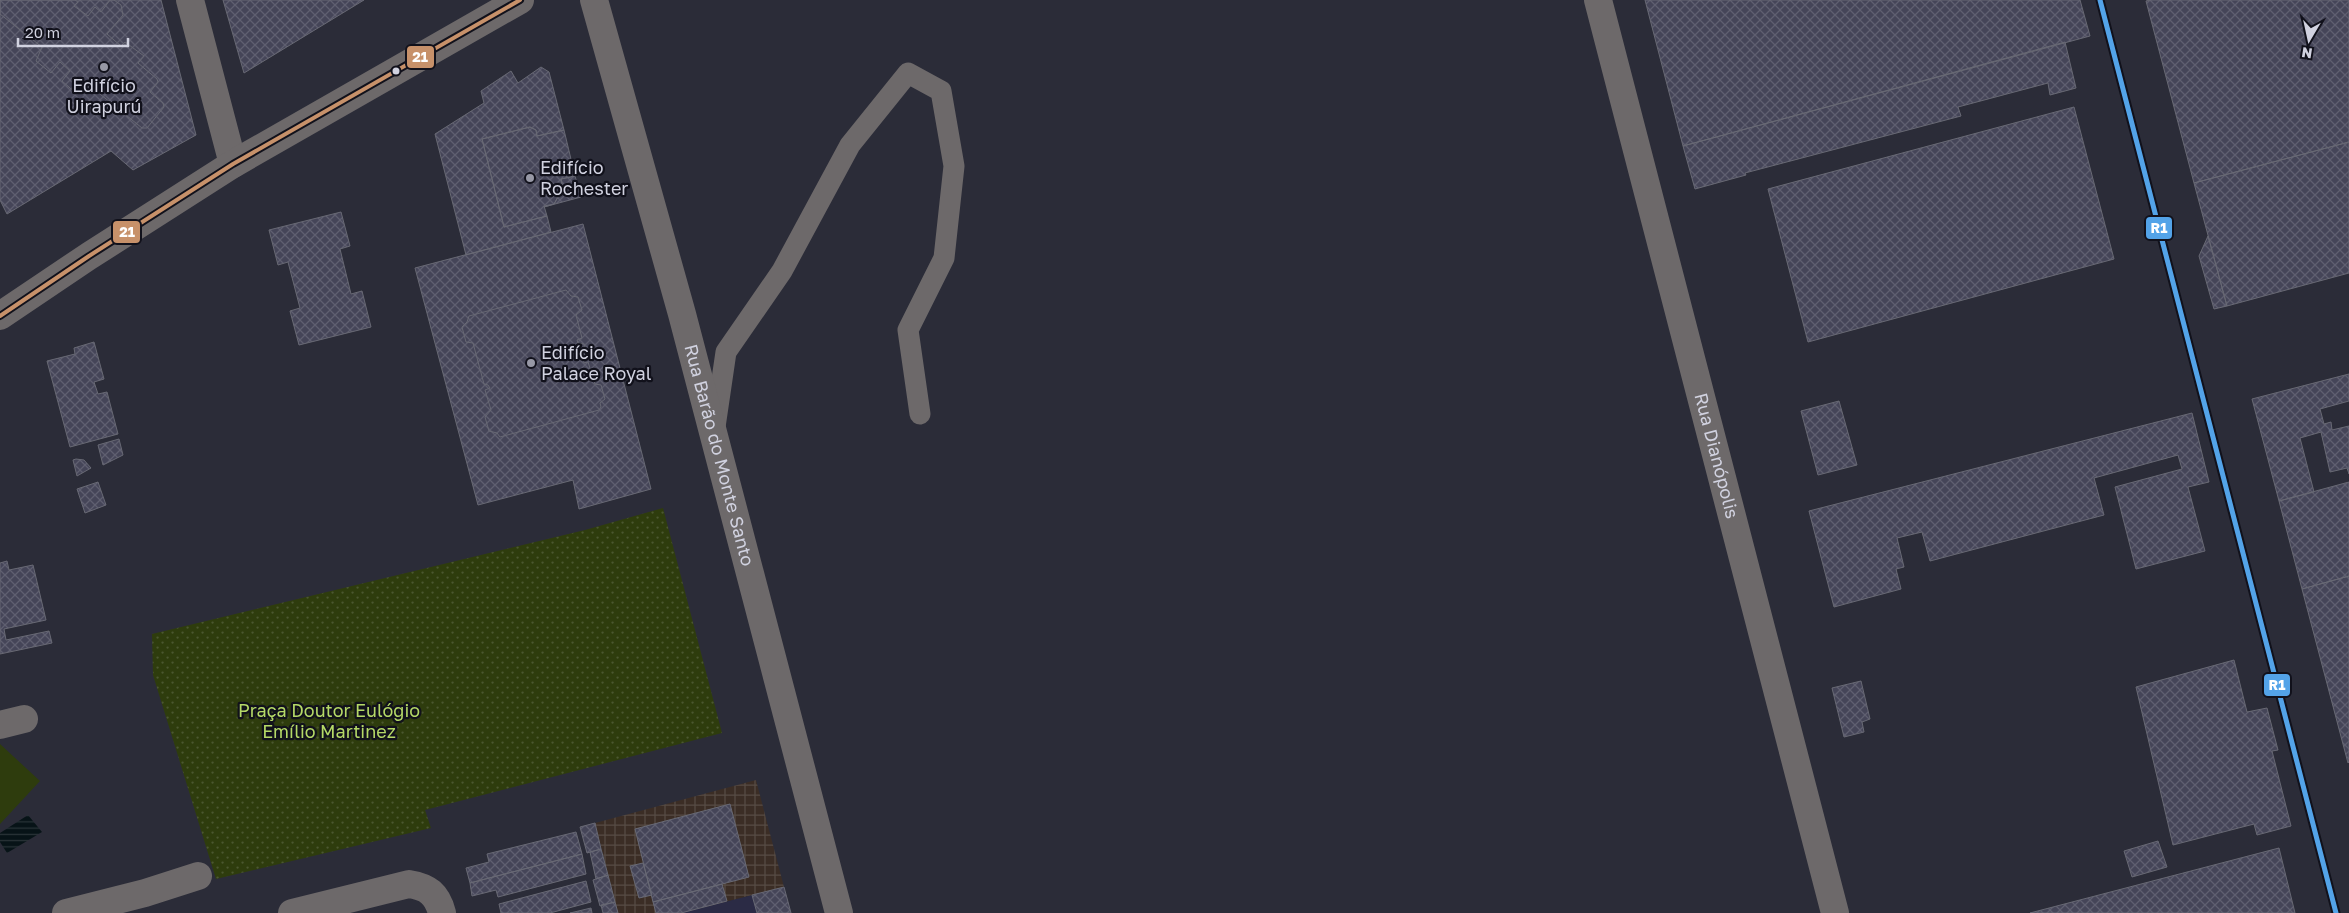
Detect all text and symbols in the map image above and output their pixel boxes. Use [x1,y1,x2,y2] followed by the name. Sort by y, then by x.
[18,15,128,47] scale bar
[2284,15,2334,65] north arrow
[25,23,60,41] text: 20 m
[2300,44,2313,63] text: N
[406,45,435,69] line badge: 21
[412,48,428,65] text: 21
[98,61,110,73] marker: Edifício Uirapurú
[391,66,401,76] unlabelled marker
[67,74,141,117] place label: Edifício Uirapurú
[540,156,628,199] place label: Edifício Rochester
[524,172,536,184] marker: Edifício Rochester
[2145,216,2173,240] line badge: R1
[2151,219,2167,236] text: R1
[112,220,141,244] line badge: 21
[119,223,135,240] text: 21
[541,341,652,384] place label: Edifício Palace Royal
[680,342,760,568] street label: Rua Barão do Monte Santo
[525,357,537,369] marker: Edifício Palace Royal
[1690,390,1744,521] street label: Rua Dianópolis
[2263,673,2291,697] line badge: R1
[2269,676,2285,693] text: R1
[238,699,420,742] park label: Praça Doutor Eulógio Emílio Martinez

